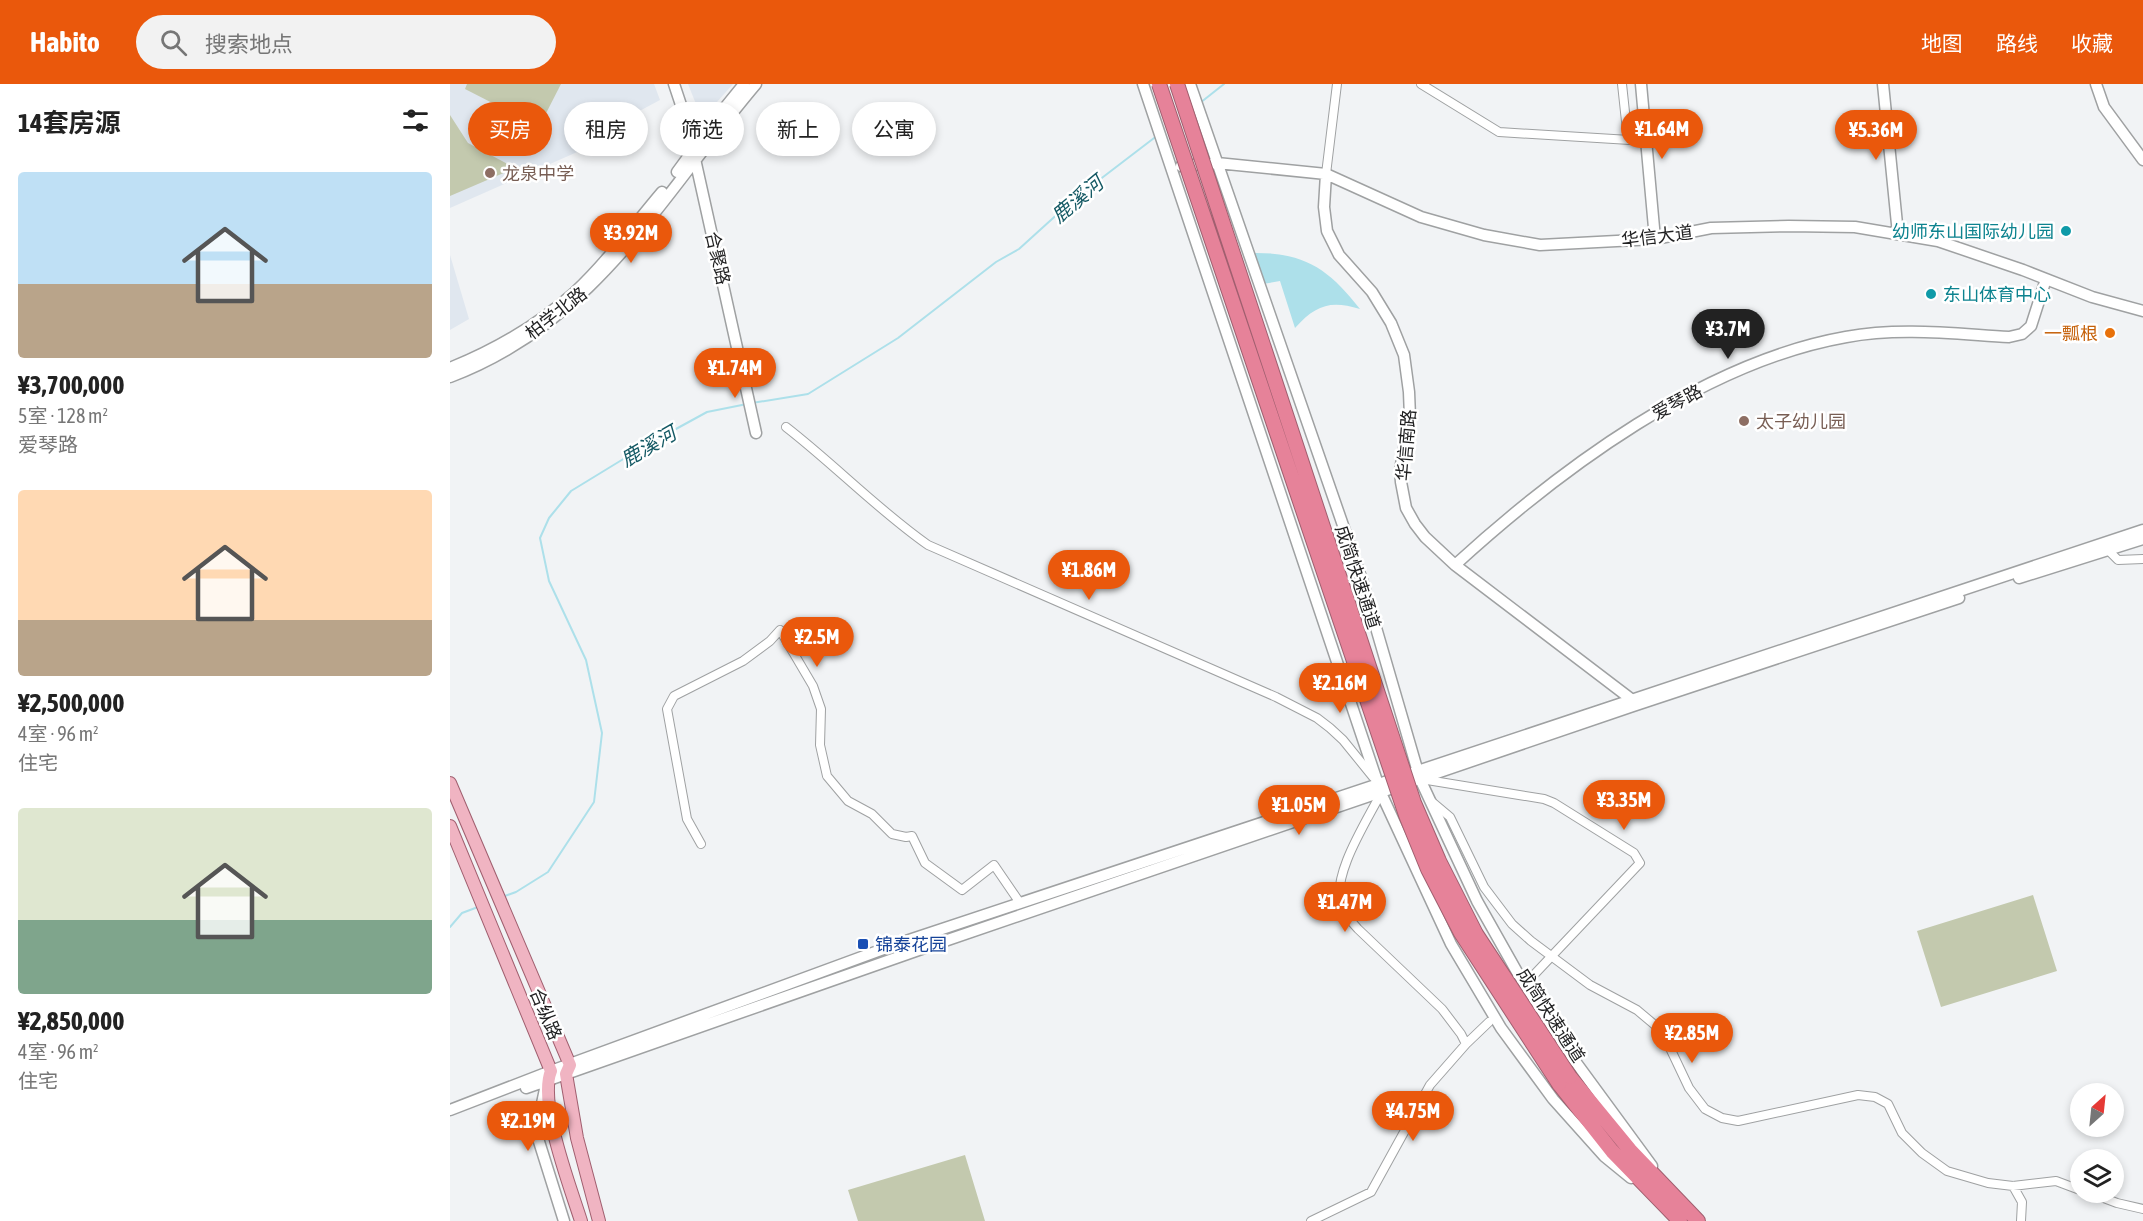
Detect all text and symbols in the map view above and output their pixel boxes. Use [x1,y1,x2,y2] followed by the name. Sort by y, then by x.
[136,15,556,69] search box
[30,26,100,58] text: Habito
[157,26,190,59] icon: search
[205,31,293,57] text: 搜索地点
[1921,31,1963,55] text: 地图
[1996,31,2038,55] text: 路线
[2071,31,2113,55] text: 收藏
[468,102,552,156] chip: 买房
[564,102,648,156] chip: 租房
[660,102,744,156] chip: 筛选
[756,102,840,156] chip: 新上
[852,102,936,156] chip: 公寓
[399,104,432,137] icon: filters
[18,108,120,138] text: 14套房源
[1613,109,1711,160] pin: ¥1.64M
[1827,110,1925,161] pin: ¥5.36M
[1635,117,1689,140] text: ¥1.64M
[1849,118,1903,141] text: ¥5.36M
[502,163,574,184] place label: 龙泉中学
[483,166,497,180] marker: 龙泉中学
[1047,168,1110,227] water label: 鹿溪河
[171,211,279,319] icon: home
[582,213,680,264] pin: ¥3.92M
[604,221,658,244] text: ¥3.92M
[1620,221,1694,251] street label: 华信大道
[1892,221,2054,242] place label: 幼师东山国际幼儿园
[2059,224,2073,238] marker: 幼师东山国际幼儿园
[702,229,734,287] street label: 合聚路
[521,283,591,343] street label: 柏学北路
[1943,284,2051,305] place label: 东山体育中心
[1924,287,1938,301] marker: 东山体育中心
[1686,309,1770,360] pin: ¥3.7M
[1706,317,1750,340] text: ¥3.7M
[2044,323,2098,344] place label: 一瓢根
[2103,326,2117,340] marker: 一瓢根
[686,348,784,399] pin: ¥1.74M
[708,356,762,379] text: ¥1.74M
[18,370,124,400] text: ¥3,700,000
[1648,380,1706,424] street label: 爱琴路
[18,404,108,427] text: 5室 · 128 m²
[1392,408,1420,482] street label: 华信南路
[1756,411,1846,432] place label: 太子幼儿园
[1737,414,1751,428] marker: 太子幼儿园
[616,419,683,471] water label: 鹿溪河
[18,433,78,456] text: 爱琴路
[1331,522,1385,632] street label: 成简快速通道
[171,529,279,637] icon: home
[1040,550,1138,601] pin: ¥1.86M
[1062,558,1116,581] text: ¥1.86M
[775,617,859,668] pin: ¥2.5M
[795,625,839,648] text: ¥2.5M
[1291,663,1389,714] pin: ¥2.16M
[1313,671,1367,694] text: ¥2.16M
[18,688,124,718] text: ¥2,500,000
[18,722,99,745] text: 4室 · 96 m²
[18,751,58,774] text: 住宅
[1575,780,1673,831] pin: ¥3.35M
[1250,785,1348,836] pin: ¥1.05M
[1597,788,1651,811] text: ¥3.35M
[1272,793,1326,816] text: ¥1.05M
[171,847,279,955] icon: home
[1296,882,1394,933] pin: ¥1.47M
[1318,890,1372,913] text: ¥1.47M
[875,934,947,955] place label: 锦泰花园
[856,937,870,951] marker: 锦泰花园
[1513,964,1589,1066] street label: 成简快速通道
[526,985,566,1043] street label: 合纵路
[18,1006,124,1036] text: ¥2,850,000
[1643,1013,1741,1064] pin: ¥2.85M
[1665,1021,1719,1044] text: ¥2.85M
[18,1040,99,1063] text: 4室 · 96 m²
[18,1069,58,1092] text: 住宅
[2070,1083,2124,1137] north arrow
[2070,1083,2124,1203] map controls
[1364,1091,1462,1142] pin: ¥4.75M
[1386,1099,1440,1122] text: ¥4.75M
[479,1101,577,1152] pin: ¥2.19M
[501,1109,555,1132] text: ¥2.19M
[2070,1149,2124,1203] button: layers

